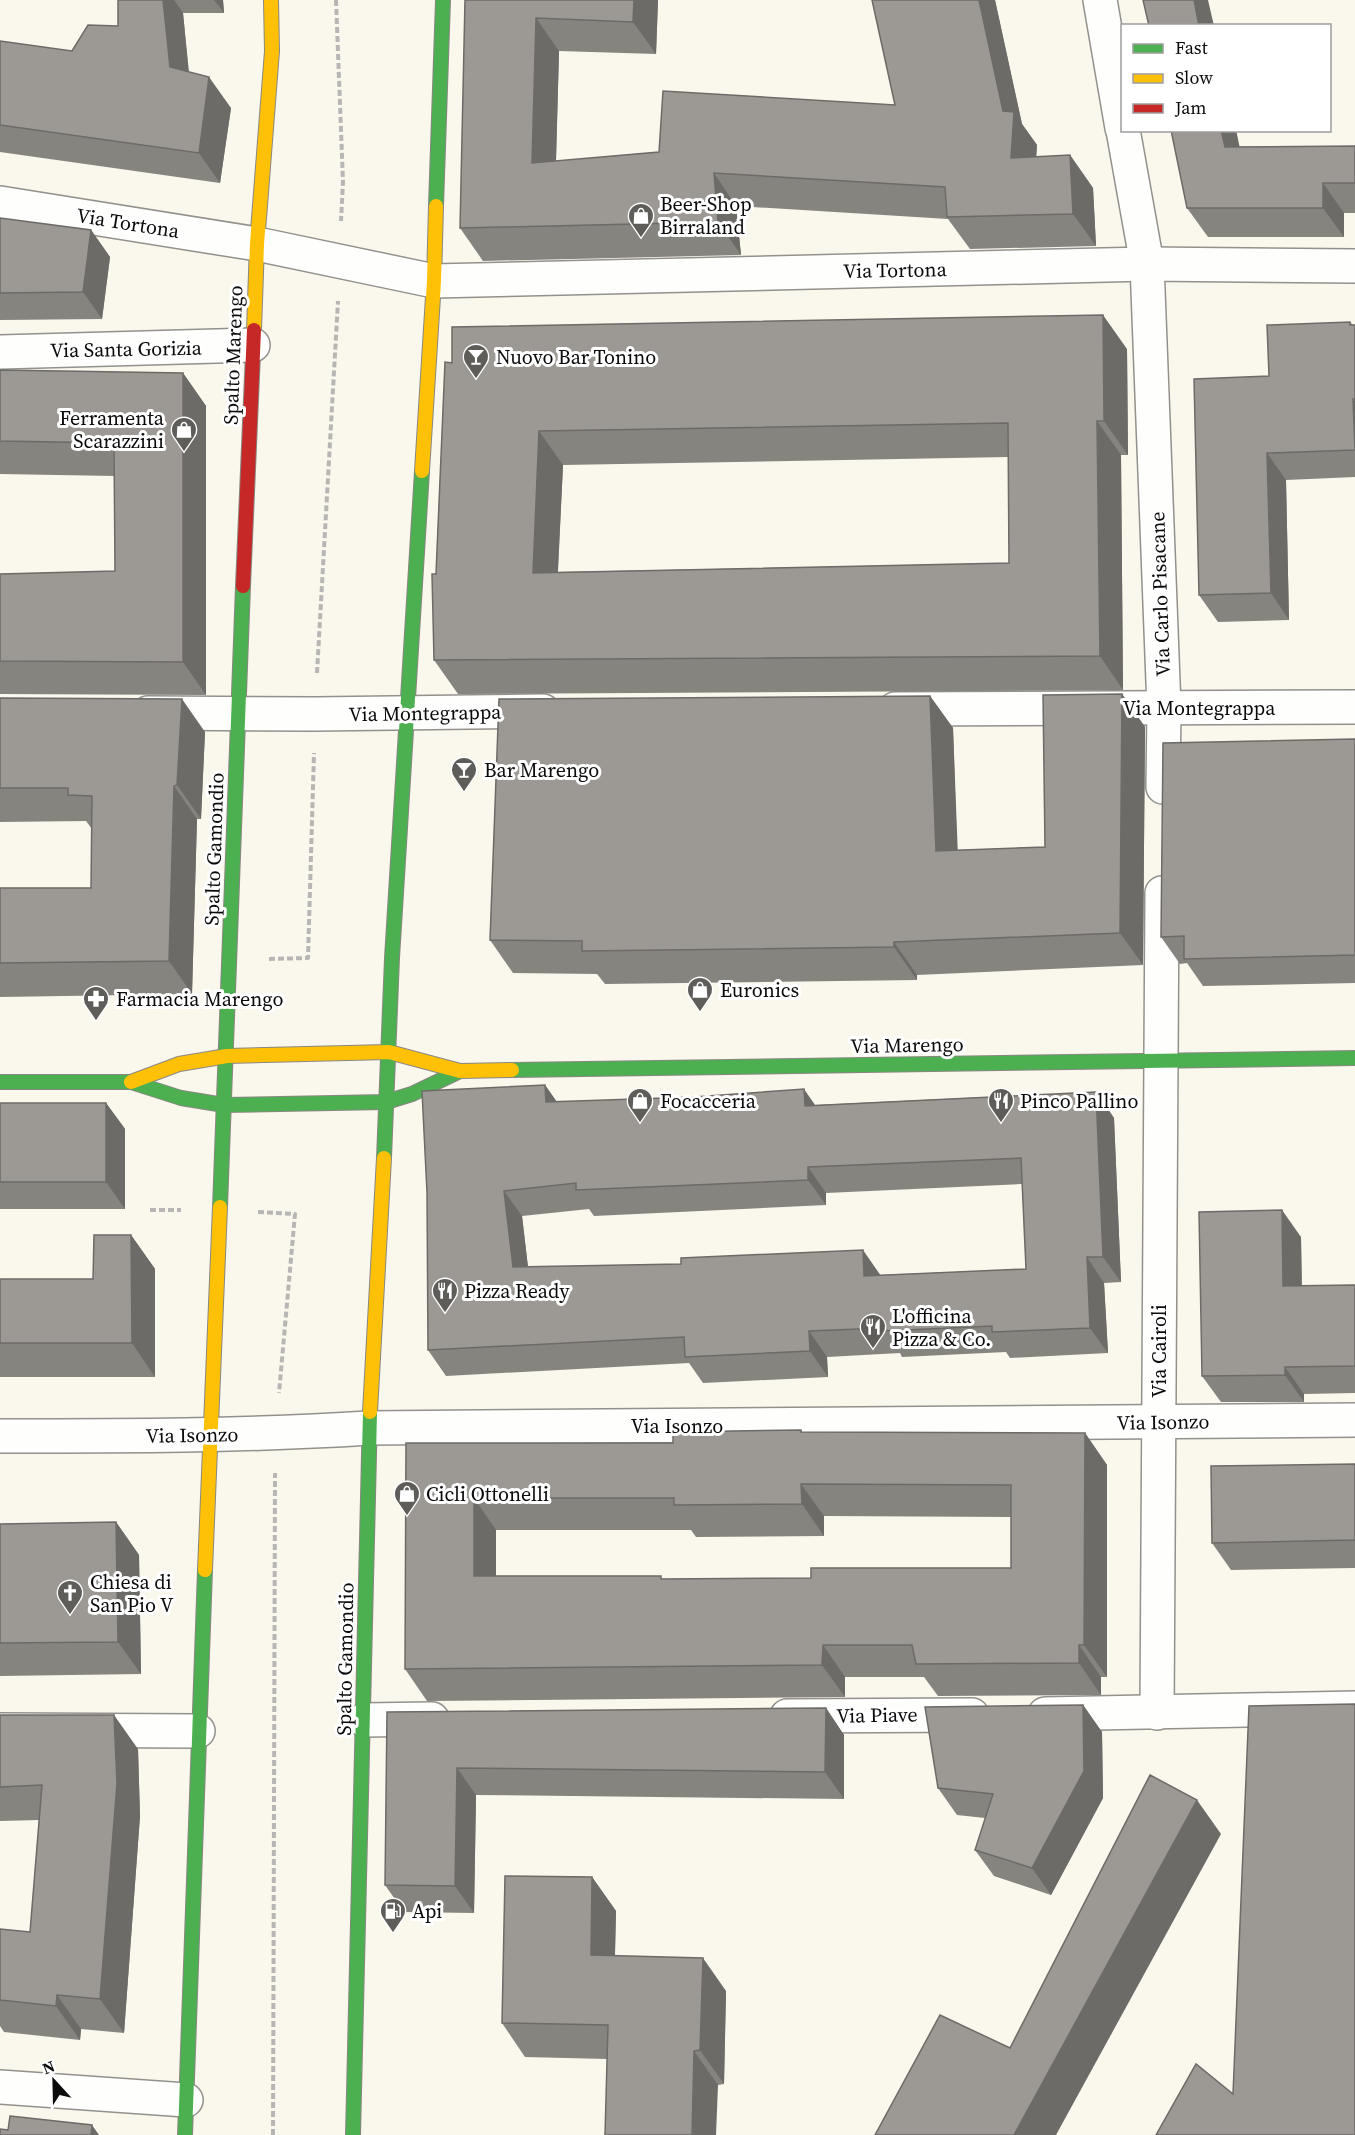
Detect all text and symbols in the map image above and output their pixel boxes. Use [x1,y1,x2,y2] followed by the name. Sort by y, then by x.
[1121,24,1331,132] legend
[1175,35,1208,60] text: Fast
[1175,65,1213,90] text: Slow
[1174,95,1207,120] text: Jam
[660,190,752,241] place label: Beer-Shop Birraland
[75,201,182,245] street label: Via Tortona
[626,201,656,239] shop icon: Beer-Shop Birraland
[843,255,948,285] street label: Via Tortona
[217,285,249,425] street label: Spalto Marengo
[50,334,203,364] street label: Via Santa Gorizia
[461,342,491,380] bar icon: Nuovo Bar Tonino
[496,343,656,371] place label: Nuovo Bar Tonino
[59,404,165,455] place label: Ferramenta Scarazzini
[169,415,199,453] shop icon: Ferramenta Scarazzini
[1143,511,1177,677] street label: Via Carlo Pisacane
[1123,694,1276,722] street label: Via Montegrappa
[348,698,502,728] street label: Via Montegrappa
[449,755,479,793] bar icon: Bar Marengo
[484,756,599,784] place label: Bar Marengo
[197,772,231,926] street label: Spalto Gamondio
[685,975,715,1013] shop icon: Euronics
[720,976,799,1004] place label: Euronics
[81,984,111,1022] pharmacy icon: Farmacia Marengo
[116,985,284,1013] place label: Farmacia Marengo
[850,1030,964,1060] street label: Via Marengo
[625,1086,655,1124] shop icon: Focacceria
[986,1086,1016,1124] restaurant icon: Pinco Pallino
[660,1087,757,1115] place label: Focacceria
[1020,1087,1138,1115] place label: Pinco Pallino
[430,1276,460,1314] restaurant icon: Pizza Ready
[464,1277,570,1305] place label: Pizza Ready
[892,1302,991,1353] place label: L'officina Pizza & Co.
[1145,1304,1173,1398] street label: Via Cairoli
[858,1312,888,1350] restaurant icon: L'officina Pizza & Co.
[1116,1407,1210,1437] street label: Via Isonzo
[631,1412,723,1440] street label: Via Isonzo
[145,1420,239,1450] street label: Via Isonzo
[392,1479,422,1517] shop icon: Cicli Ottonelli
[426,1480,549,1508] place label: Cicli Ottonelli
[90,1568,174,1619] place label: Chiesa di San Pio V
[55,1578,85,1616] church icon: Chiesa di San Pio V
[330,1582,360,1736] street label: Spalto Gamondio
[836,1700,918,1730] street label: Via Piave
[378,1896,408,1934] fuel station icon: Api
[412,1897,442,1925] place label: Api
[24,2051,84,2111] north arrow
[39,2055,58,2079] text: N

